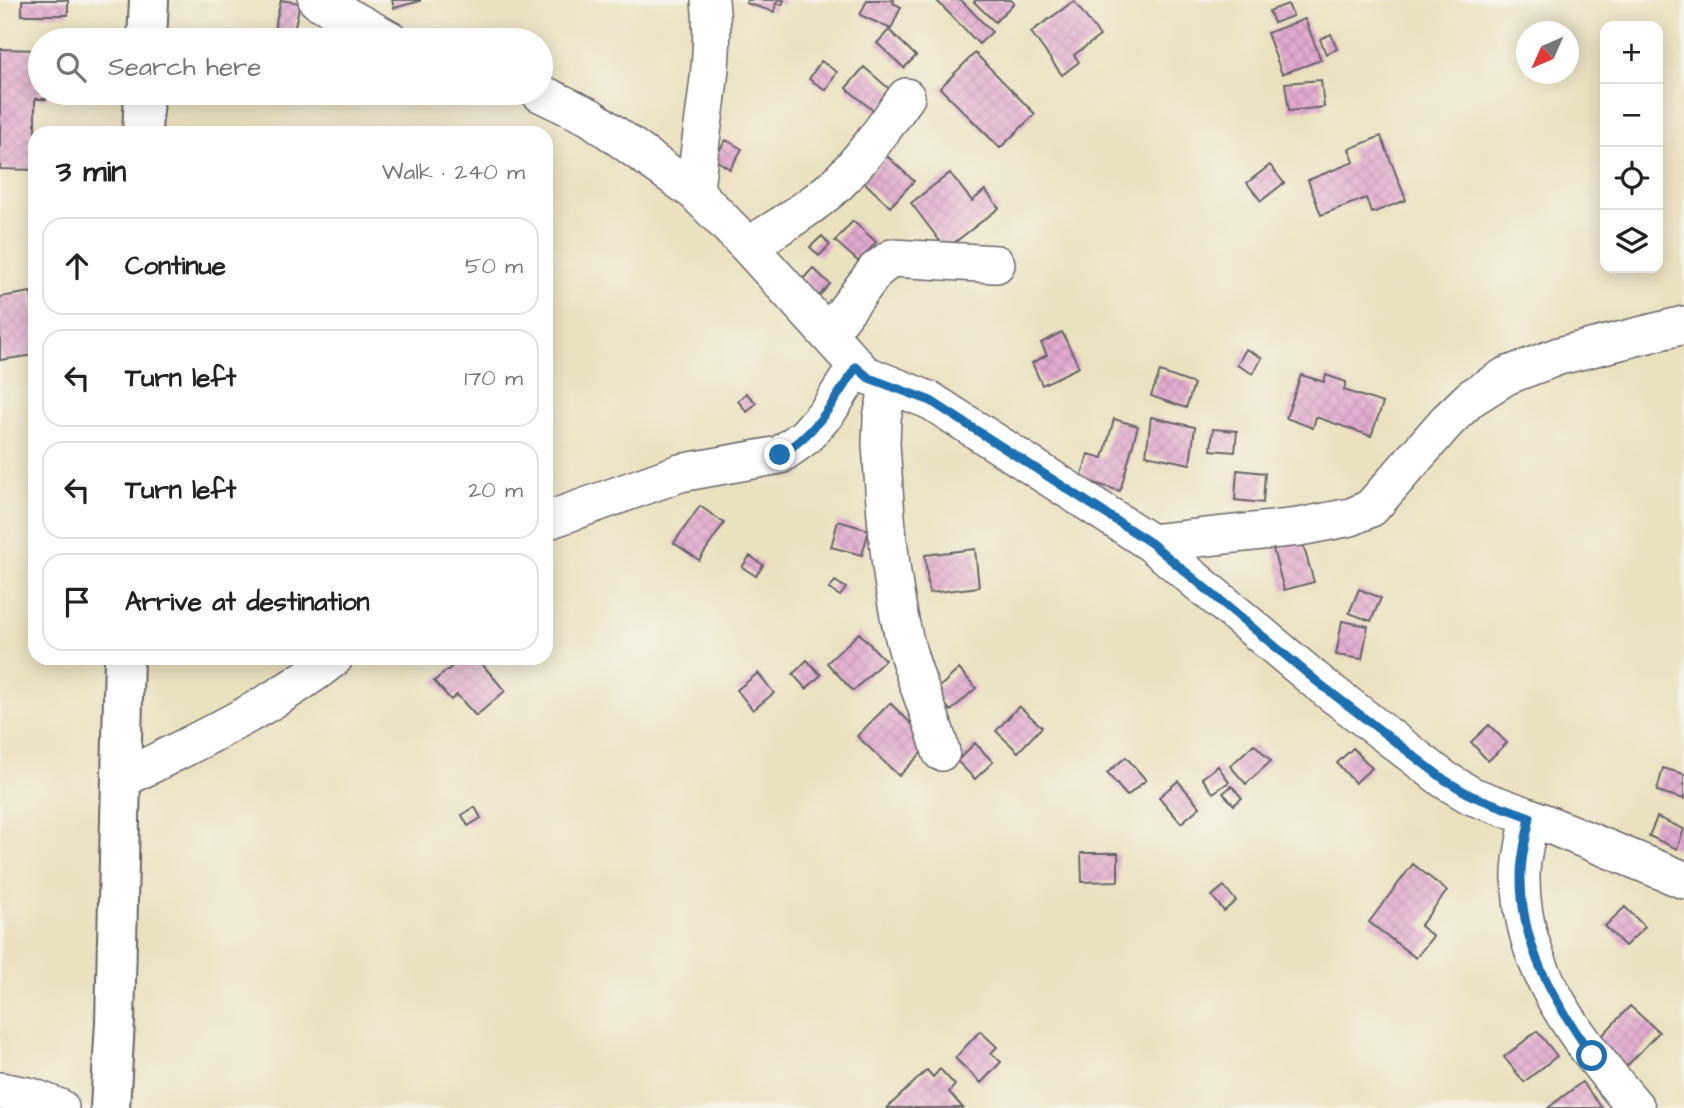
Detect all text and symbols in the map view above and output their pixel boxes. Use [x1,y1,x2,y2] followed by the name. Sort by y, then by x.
[1516,21,1579,84] north arrow
[1600,21,1663,273] map controls
[1600,21,1663,84] button: +
[28,28,553,105] search box
[52,48,90,86] icon: search
[108,49,261,85] text: Search here
[1600,84,1663,147] button: −
[1600,147,1663,210] button: locate
[56,151,126,193] text: 3 min
[382,156,525,188] text: Walk · 240 m
[1600,210,1663,273] button: layers
[58,247,96,285] icon: ahead
[125,248,226,284] text: Continue
[465,250,523,282] text: 50 m
[58,359,96,397] icon: left
[125,360,236,396] text: Turn left
[464,362,523,394] text: 170 m
[764,439,795,470] route end
[58,471,96,509] icon: left
[125,472,236,508] text: Turn left
[468,474,523,506] text: 20 m
[58,583,96,621] icon: arrive
[125,584,370,620] text: Arrive at destination
[1576,1040,1607,1071] route start

